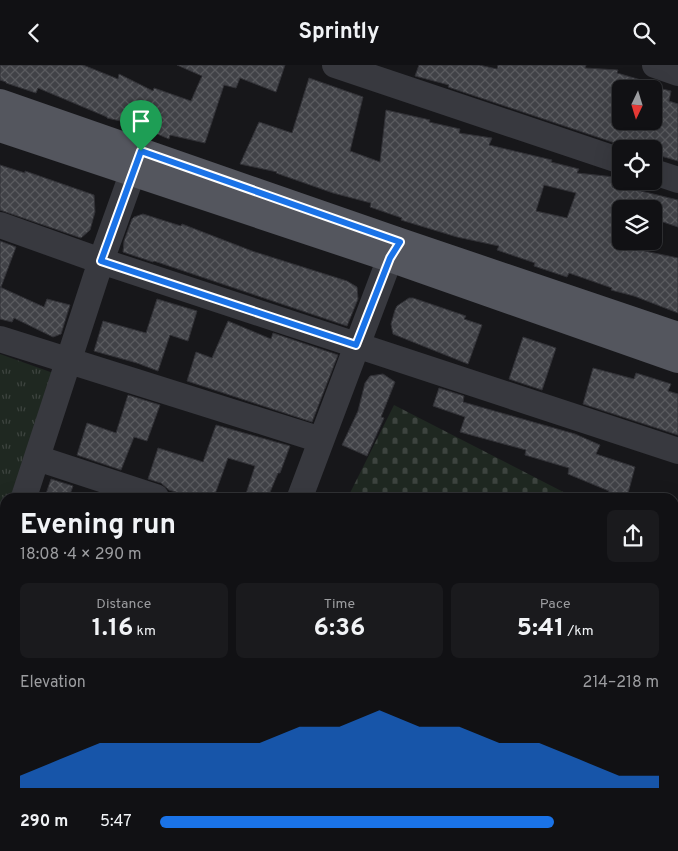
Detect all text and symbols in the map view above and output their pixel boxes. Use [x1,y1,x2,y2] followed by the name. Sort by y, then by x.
[20,19,48,47] icon: back
[298,19,380,46] text: Sprintly
[630,19,658,47] icon: search
[612,80,662,130] north arrow
[612,80,662,250] map controls
[120,100,162,151] pin
[127,107,155,135] icon: arrive
[612,140,662,190] button: locate
[612,200,662,250] button: layers
[20,508,176,544] text: Evening run
[607,510,659,562] button: share
[20,545,142,565] text: 18:08 · 4 × 290 m
[96,596,151,613] text: Distance
[324,596,355,613] text: Time
[540,596,571,613] text: Pace
[92,613,133,645] text: 1.16
[314,613,365,645] text: 6:36
[517,613,564,645] text: 5:41
[133,623,156,640] text: km
[564,623,594,640] text: /km
[20,673,86,693] text: Elevation
[583,673,659,693] text: 214–218 m
[20,812,68,832] text: 290 m
[100,812,132,832] text: 5:47

